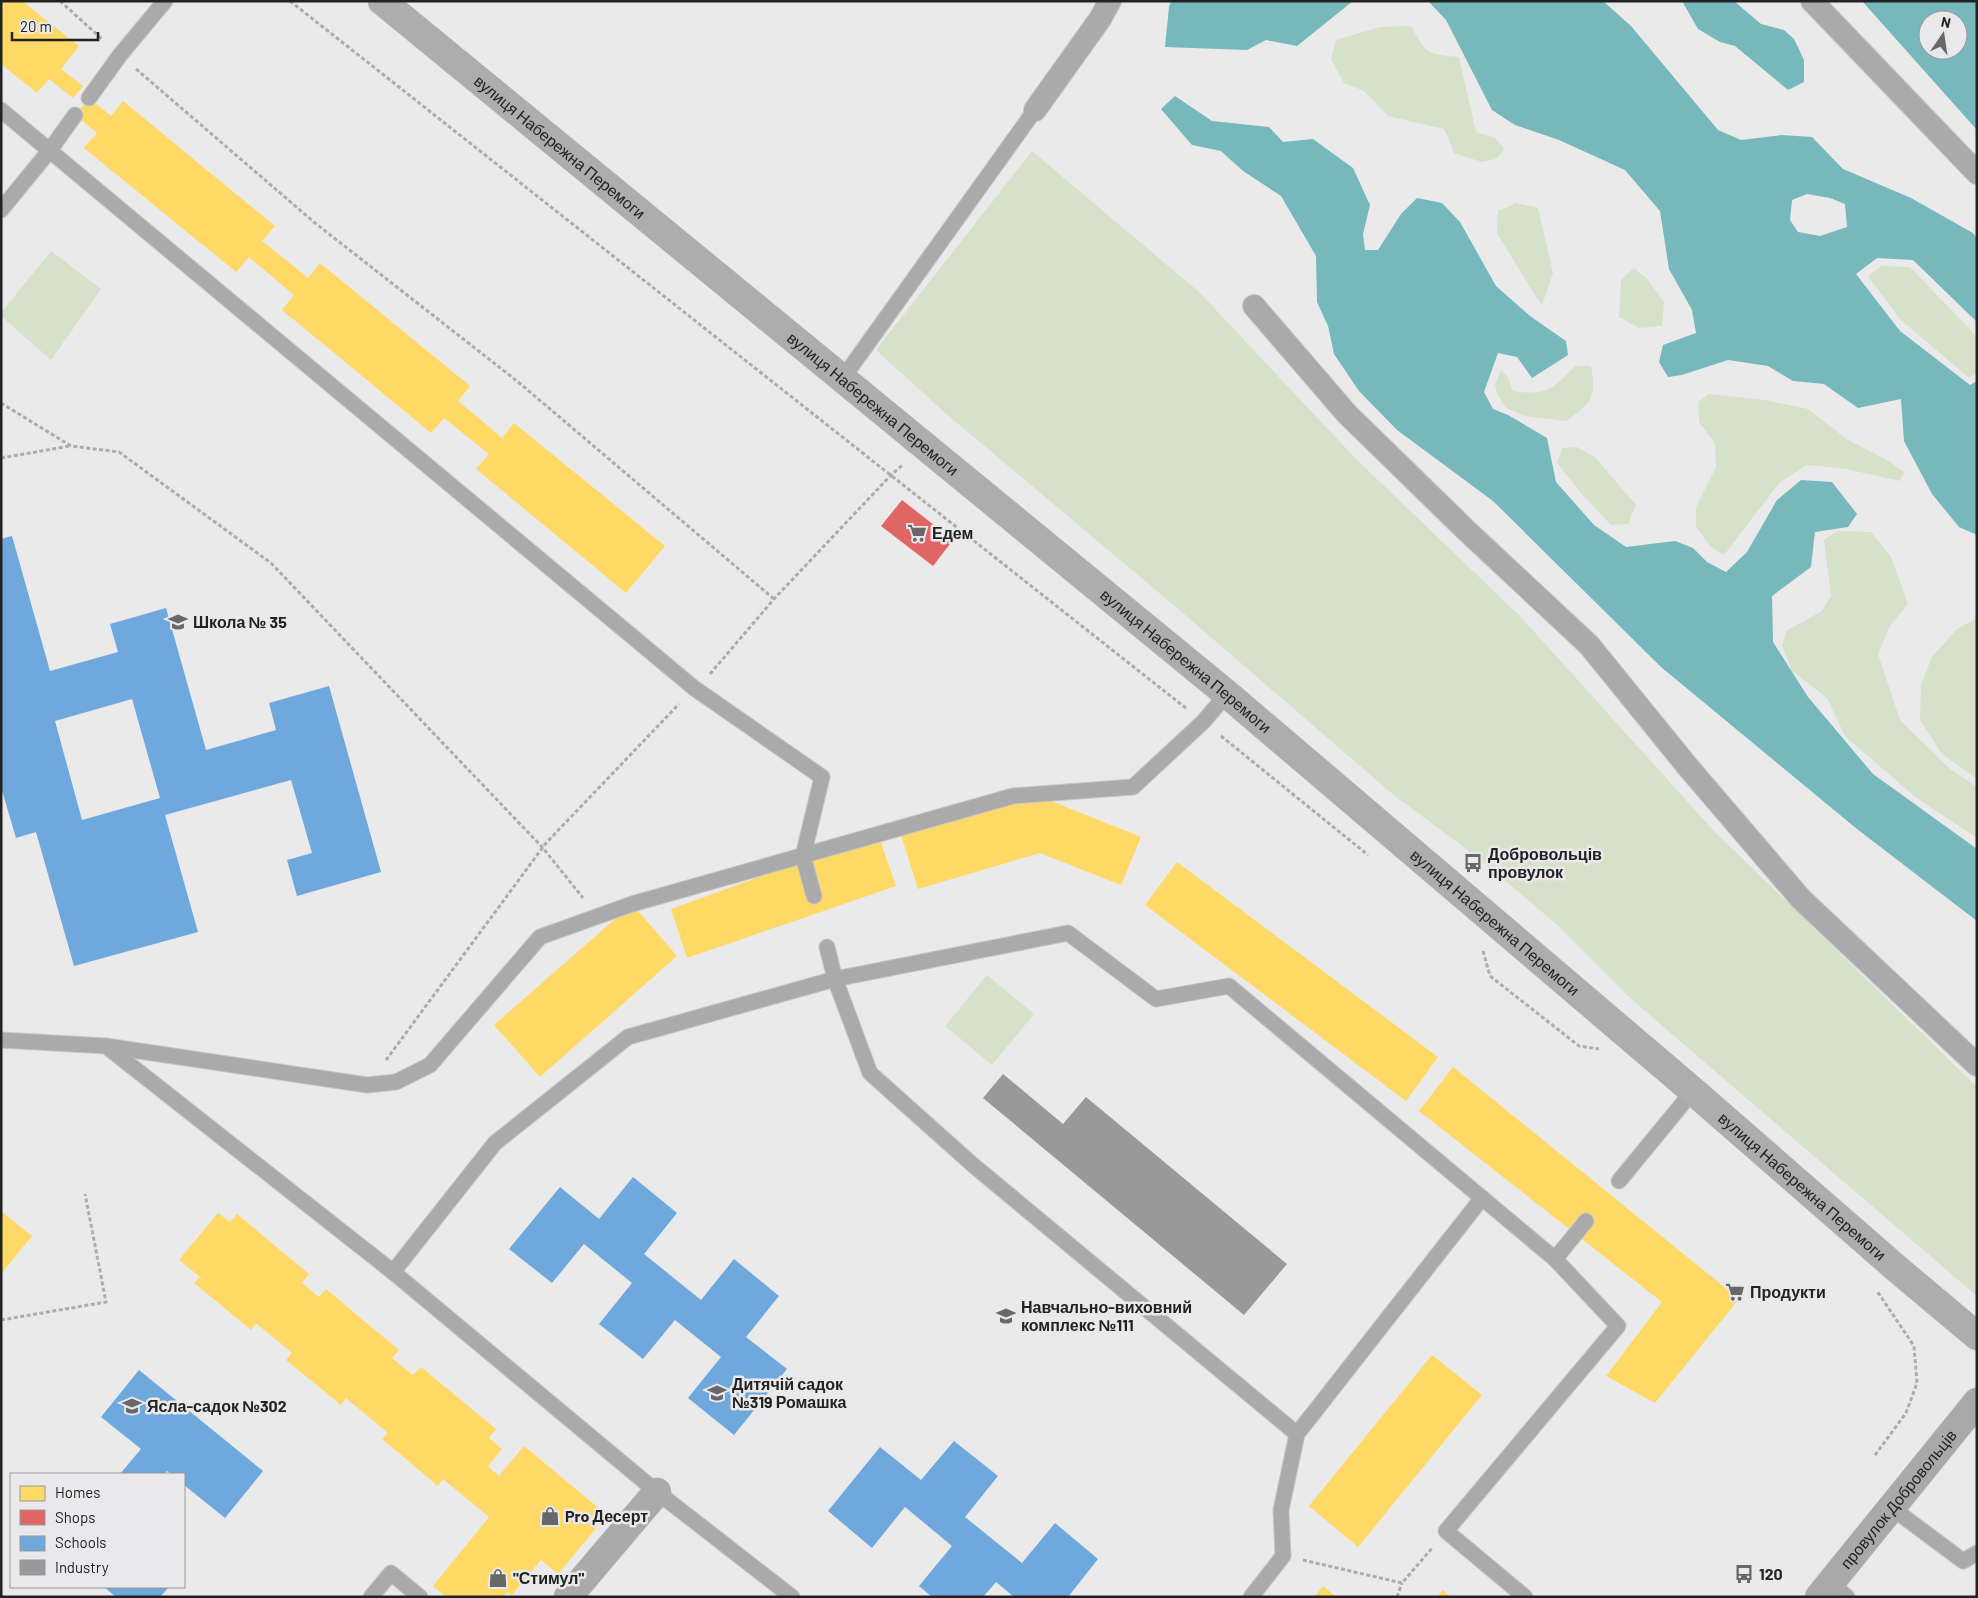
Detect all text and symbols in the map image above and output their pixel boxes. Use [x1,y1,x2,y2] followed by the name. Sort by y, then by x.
[12,10,99,42] scale bar
[1918,10,1968,60] north arrow
[1940,13,1952,31] text: N
[20,17,52,35] text: 20 m
[471,71,650,222] street label: вулиця Набережна Перемоги
[784,328,963,479] street label: вулиця Набережна Перемоги
[906,522,928,544] supermarket icon: Едем
[932,523,973,542] place label: Едем
[1097,584,1275,737] street label: вулиця Набережна Перемоги
[167,611,189,633] school or university icon: Школа № 35
[193,612,287,631] place label: Школа № 35
[1488,844,1602,881] place label: Добровольців провулок
[1407,845,1584,999] street label: вулиця Набережна Перемоги
[1462,852,1484,874] bus stop icon: Добровольців провулок
[1715,1108,1890,1264] street label: вулиця Набережна Перемоги
[1724,1281,1746,1303] supermarket icon: Продукти
[1750,1282,1826,1301] place label: Продукти
[1021,1297,1192,1334] place label: Навчально-виховний комплекс №111
[995,1305,1017,1327] school or university icon: Навчально-виховний комплекс №111
[732,1374,846,1411] place label: Дитячій садок №319 Ромашка
[706,1382,728,1404] school or university icon: Дитячій садок №319 Ромашка
[121,1395,143,1417] school or university icon: Ясла-садок №302
[147,1396,287,1415] place label: Ясла-садок №302
[1836,1425,1960,1572] street label: провулок Добровольців
[10,1473,185,1588] legend
[55,1483,100,1501] text: Homes
[539,1505,561,1527] shop icon: Pro Десерт
[565,1506,648,1525] place label: Pro Десерт
[55,1508,95,1526] text: Shops
[55,1533,107,1551] text: Schools
[55,1558,109,1576] text: Industry
[1733,1563,1755,1585] bus stop icon: 120
[1759,1564,1783,1583] place label: 120
[487,1567,509,1589] shop icon: "Стимул"
[513,1568,584,1587] place label: "Стимул"

